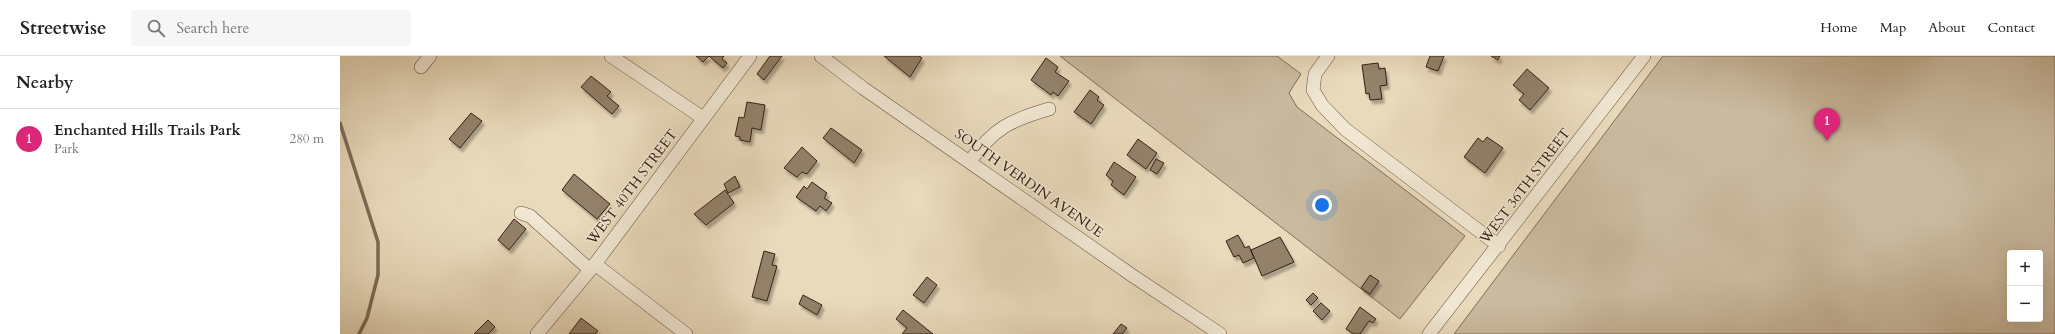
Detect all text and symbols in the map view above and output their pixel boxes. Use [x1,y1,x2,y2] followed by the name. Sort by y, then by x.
[131,10,411,46] search box
[20,15,107,41] text: Streetwise
[145,17,167,39] icon: search
[177,18,249,38] text: Search here
[1820,18,1858,37] text: Home
[1880,18,1906,37] text: Map
[1928,18,1965,37] text: About
[1987,18,2035,37] text: Contact
[16,71,73,94] text: Nearby
[1814,108,1840,141] pin: 1
[54,120,241,140] text: Enchanted Hills Trails Park
[951,124,1108,242] street label: SOUTH VERDIN AVENUE
[1475,124,1575,248] street label: WEST 36TH STREET
[582,125,682,249] street label: WEST 40TH STREET
[26,130,32,148] text: 1
[290,130,324,148] text: 280 m
[54,140,79,158] text: Park
[1312,195,1332,215] your location
[2007,250,2043,322] map controls
[2007,250,2043,286] button: +
[2007,286,2043,322] button: −

